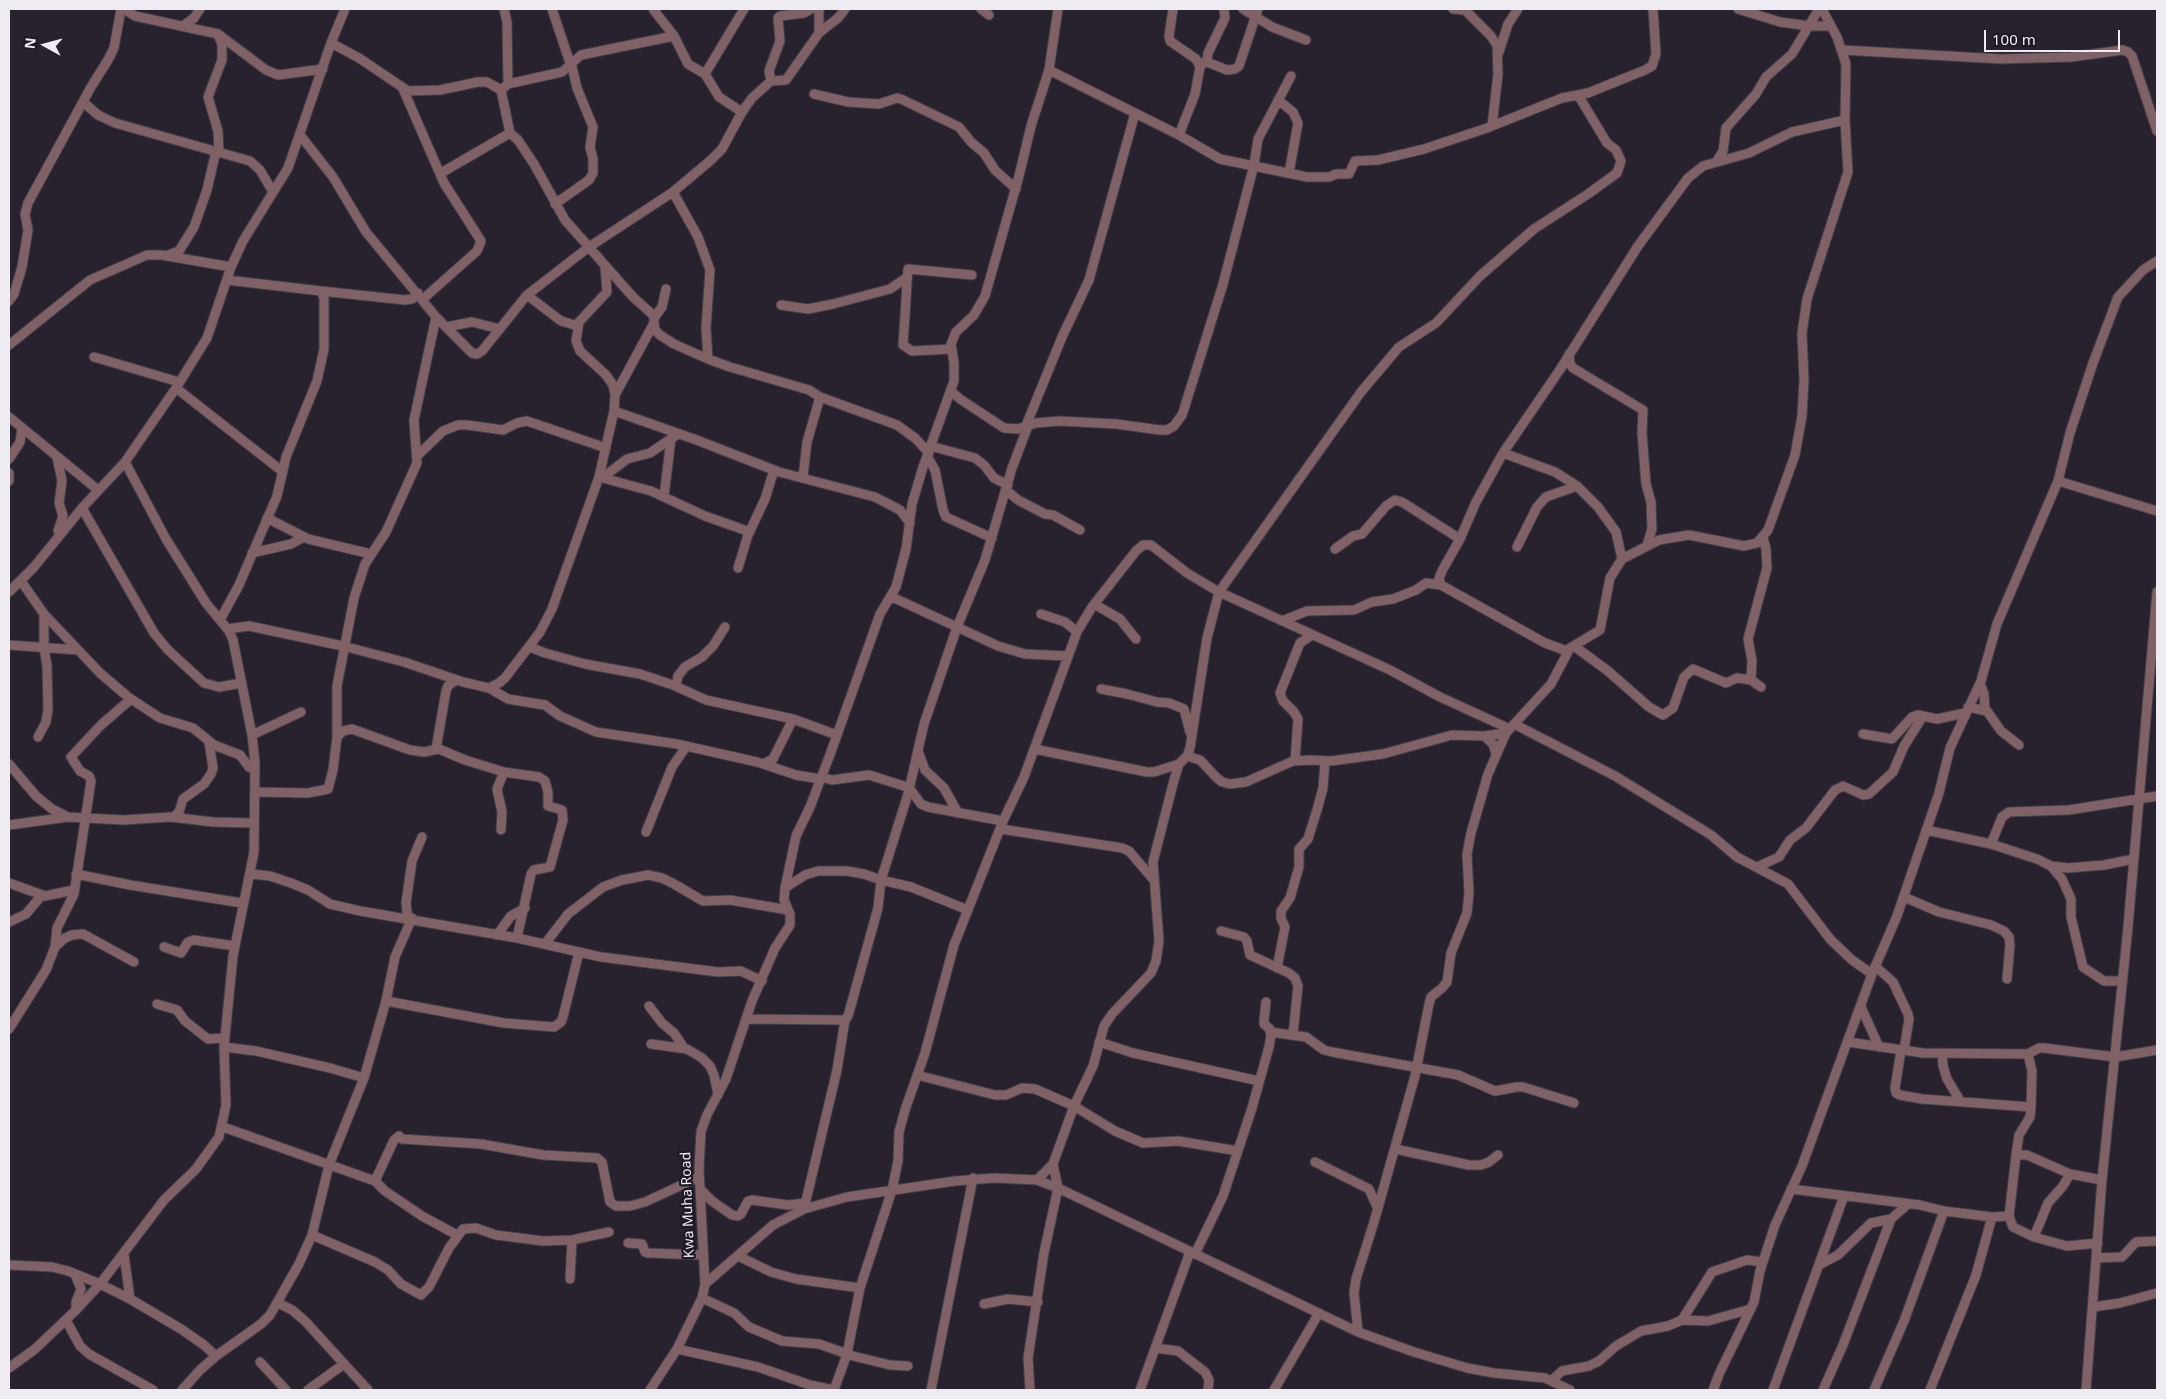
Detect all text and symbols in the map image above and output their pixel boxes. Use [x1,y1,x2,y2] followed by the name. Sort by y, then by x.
[20,20,70,70] north arrow
[1986,20,2122,52] scale bar
[1992,29,2036,49] text: 100 m
[19,36,40,50] text: N
[678,1152,698,1258] street label: Kwa Muha Road

